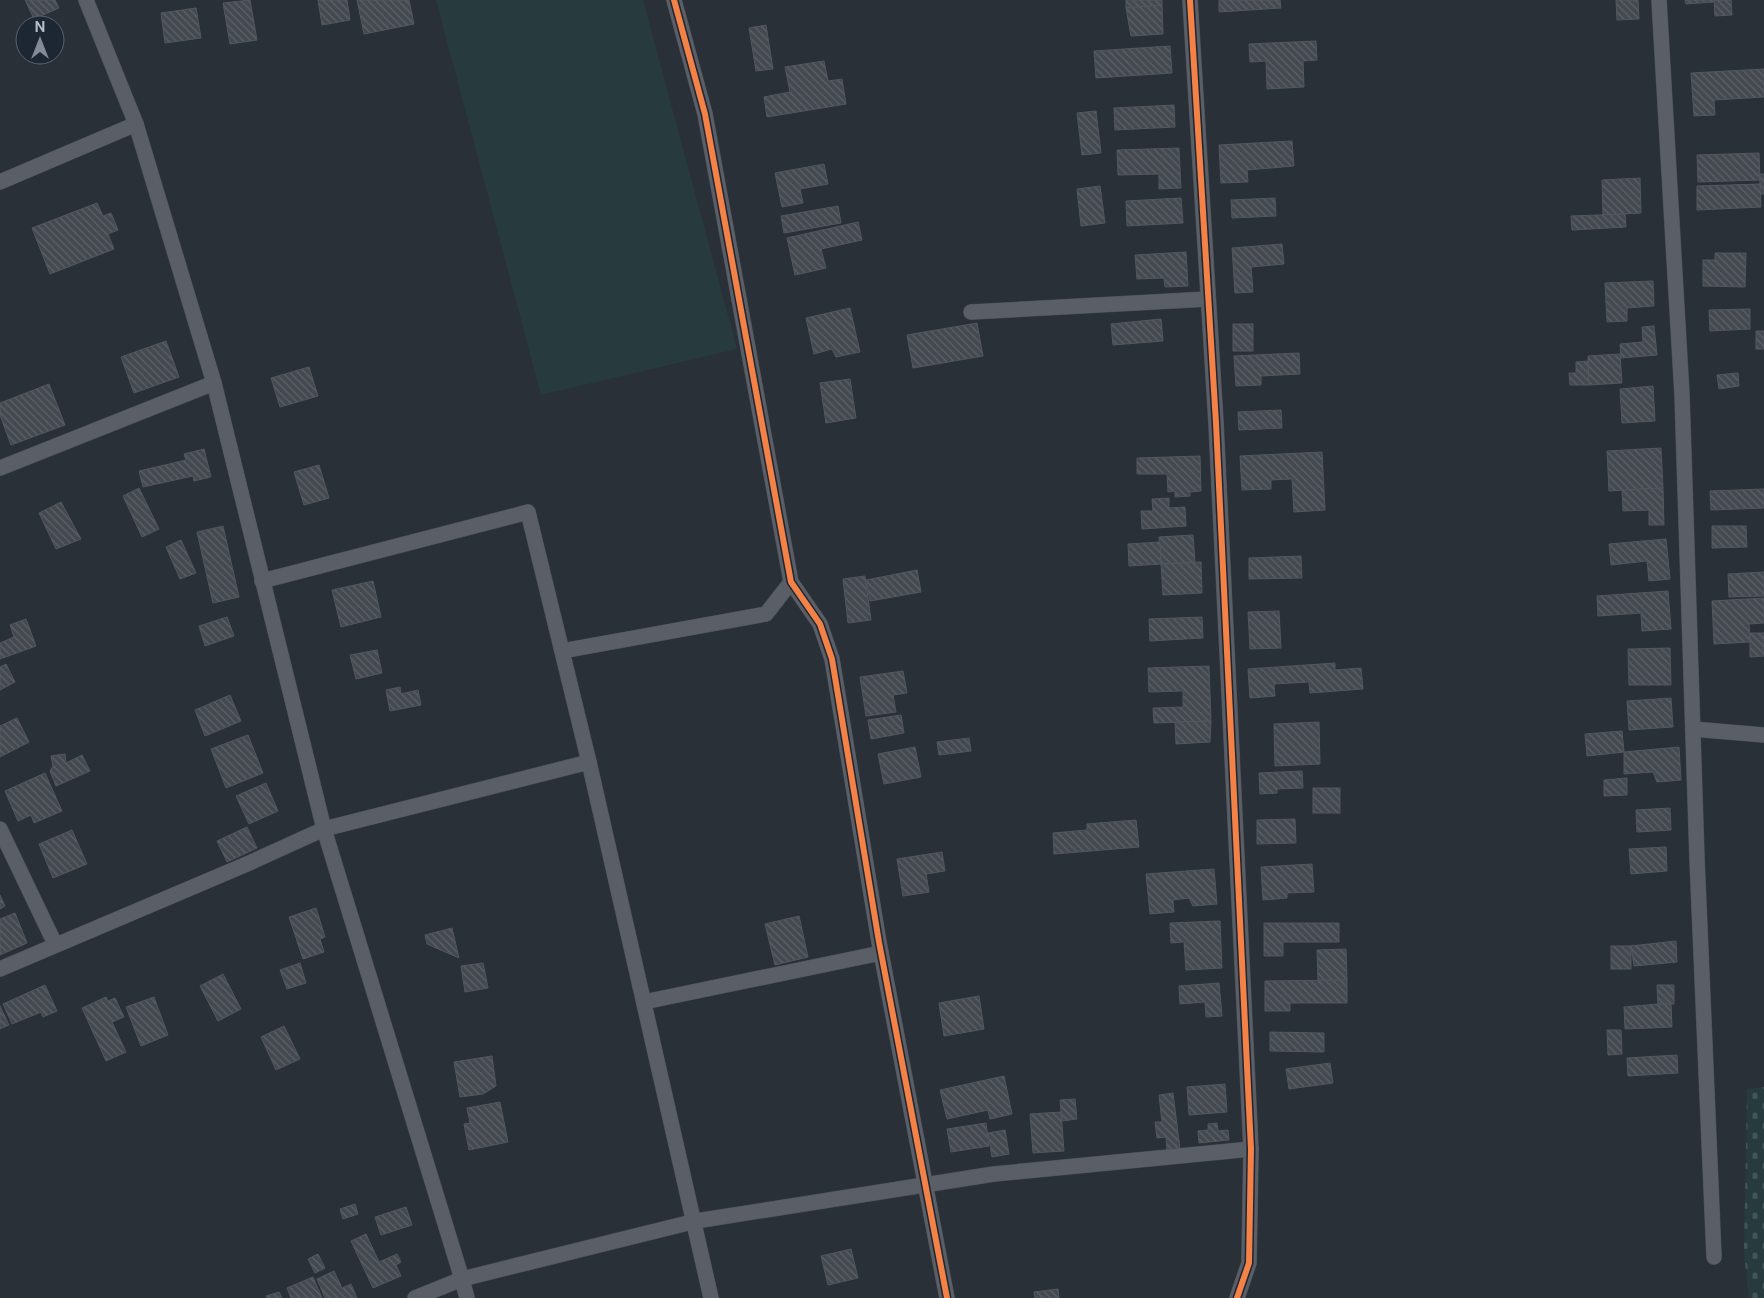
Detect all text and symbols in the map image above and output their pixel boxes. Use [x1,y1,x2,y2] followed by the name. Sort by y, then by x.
[15,15,65,65] north arrow
[35,19,45,35] text: N

